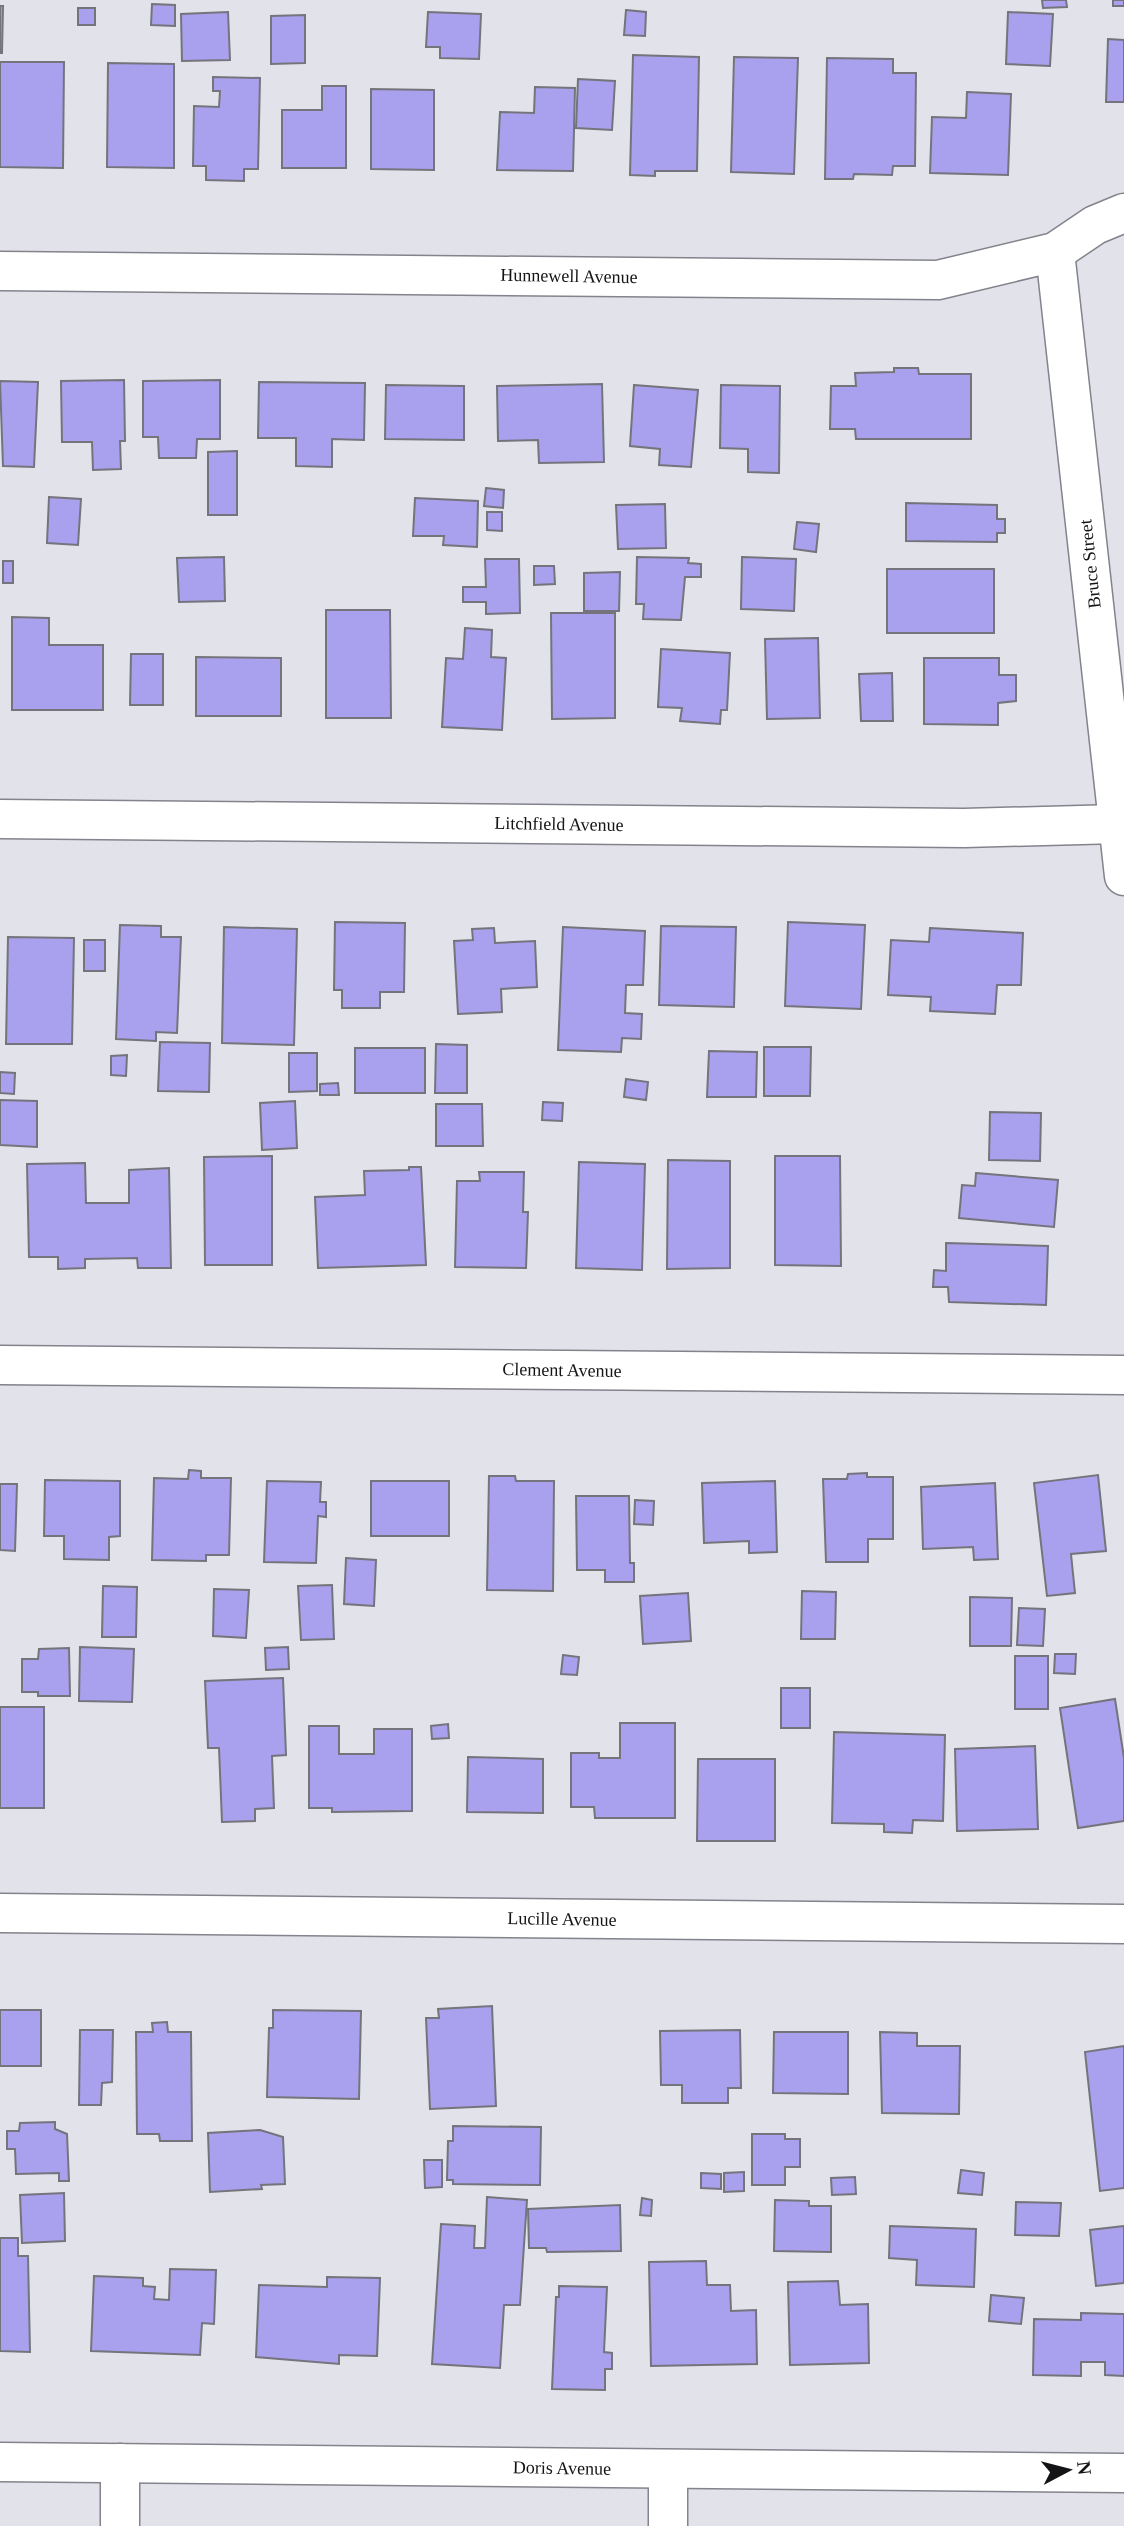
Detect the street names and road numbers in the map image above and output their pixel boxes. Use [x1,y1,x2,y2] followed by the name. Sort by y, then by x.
[500,265,638,287] street label: Hunnewell Avenue
[1075,518,1105,610] street label: Bruce Street
[494,813,624,835] street label: Litchfield Avenue
[502,1359,622,1381] street label: Clement Avenue
[507,1908,617,1930] street label: Lucille Avenue
[513,2457,611,2479] street label: Doris Avenue

